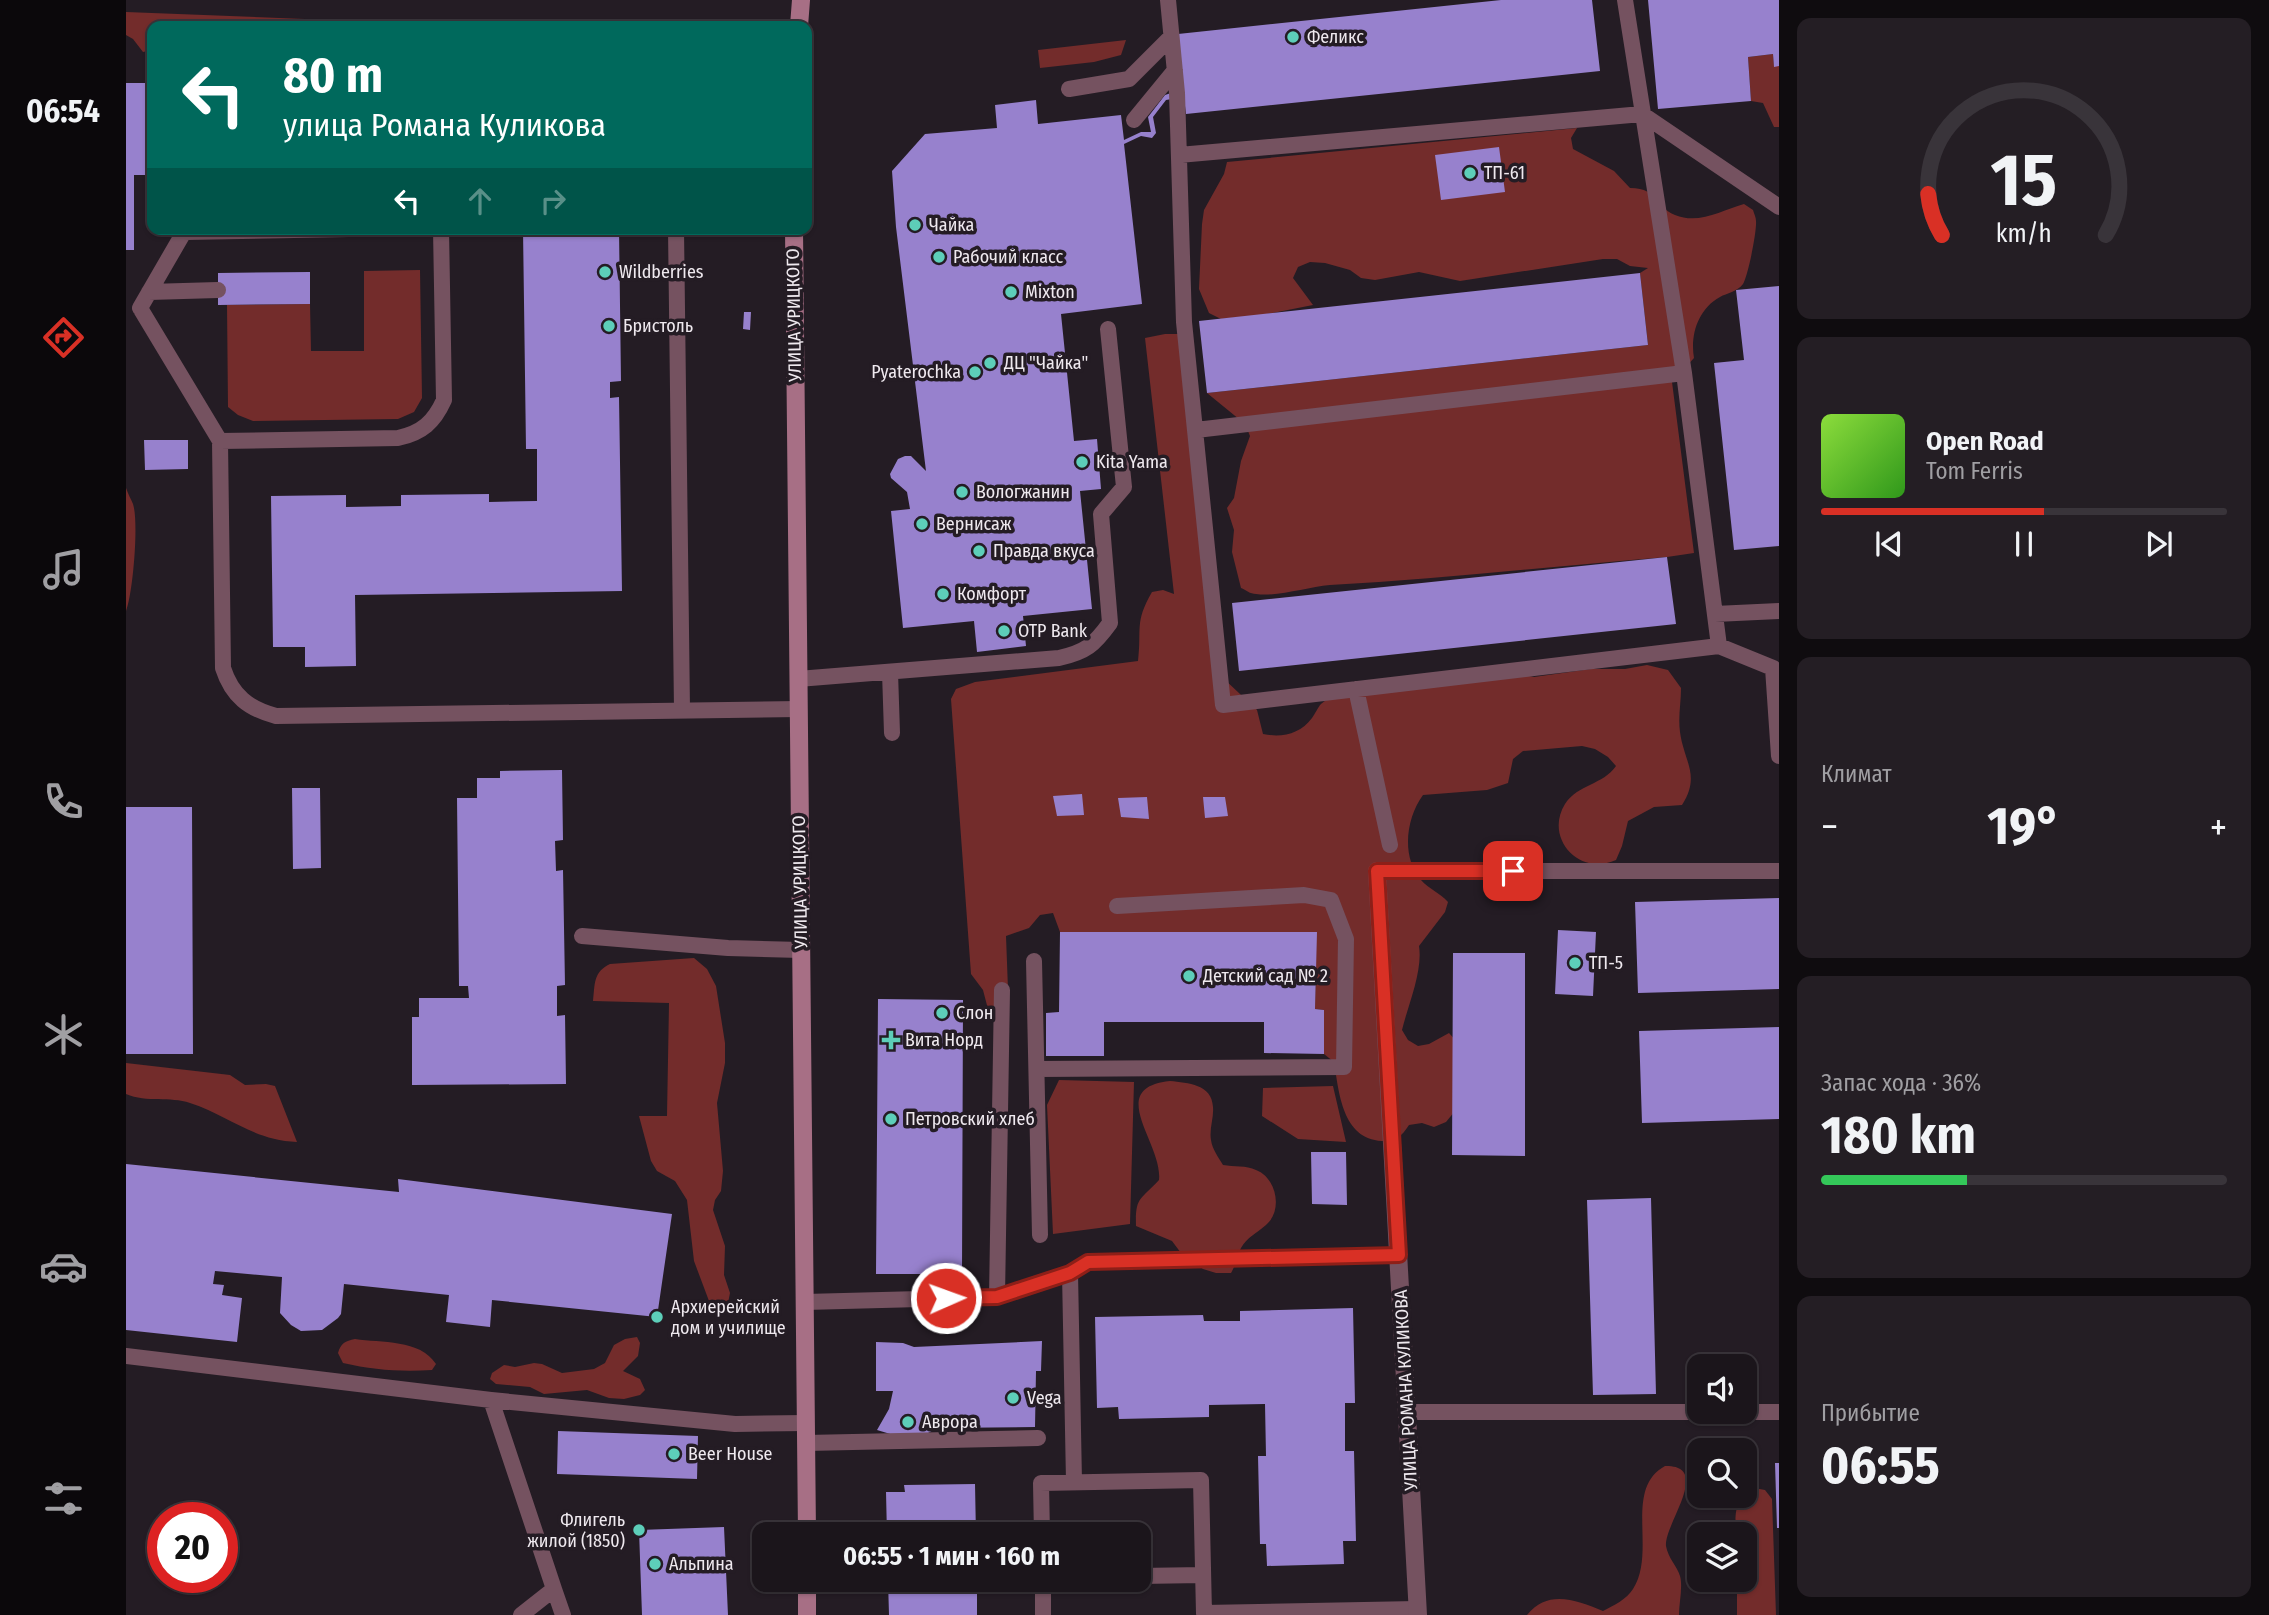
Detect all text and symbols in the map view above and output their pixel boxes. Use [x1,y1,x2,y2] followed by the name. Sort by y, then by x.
[1307,26,1364,48] place label: Феликс
[1285,29,1301,45] marker: Феликс
[283,46,383,105] text: 80 m
[168,49,259,140] icon: left
[26,92,100,130] text: 06:54
[283,106,606,144] text: улица Романа Куликова
[1991,137,2057,224] text: 15
[1484,162,1525,184] place label: ТП-61
[1462,165,1478,181] marker: ТП-61
[388,182,426,220] icon: left
[461,182,499,220] icon: ahead
[534,182,572,220] icon: right
[929,214,975,236] place label: Чайка
[907,217,923,233] marker: Чайка
[1996,219,2052,249] text: km/h
[953,246,1063,268] place label: Рабочий класс
[782,248,806,383] street label: УЛИЦА УРИЦКОГО
[931,249,947,265] marker: Рабочий класс
[619,261,704,283] place label: Wildberries
[597,264,613,280] marker: Wildberries
[1025,281,1075,303] place label: Mixton
[1003,284,1019,300] marker: Mixton
[39,313,88,362] icon: directions
[623,315,693,337] place label: Бристоль
[601,318,617,334] marker: Бристоль
[1003,352,1088,374] place label: ДЦ "Чайка"
[982,355,998,371] marker: ДЦ "Чайка"
[871,361,961,383] place label: Pyaterochka
[967,364,983,380] marker: Pyaterochka
[1926,426,2044,457] text: Open Road
[1096,451,1168,473] place label: Kita Yama
[1074,454,1090,470] marker: Kita Yama
[1926,457,2023,485] text: Tom Ferris
[976,481,1070,503] place label: Вологжанин
[954,484,970,500] marker: Вологжанин
[936,513,1012,535] place label: Вернисаж
[914,516,930,532] marker: Вернисаж
[1870,525,1908,563] icon: previous
[2005,525,2043,563] icon: pause
[2140,525,2178,563] icon: next
[993,540,1095,562] place label: Правда вкуса
[971,543,987,559] marker: Правда вкуса
[39,545,88,594] icon: music
[957,583,1027,605] place label: Комфорт
[935,586,951,602] marker: Комфорт
[1018,620,1088,642] place label: OTP Bank
[996,623,1012,639] marker: OTP Bank
[1821,760,1892,788] text: Климат
[39,777,88,826] icon: phone
[1987,795,2061,858] text: 19°
[1821,804,1838,850] text: −
[2210,804,2227,850] text: +
[788,815,812,950] street label: УЛИЦА УРИЦКОГО
[1483,841,1543,901] pin
[1494,852,1532,890] icon: arrive
[1589,952,1623,974] place label: ТП-5
[1567,955,1583,971] marker: ТП-5
[1202,965,1328,987] place label: Детский сад № 2
[1181,968,1197,984] marker: Детский сад № 2
[956,1002,993,1024] place label: Слон
[934,1005,950,1021] marker: Слон
[39,1010,88,1059] icon: climate
[905,1029,983,1051] place label: Вита Норд
[883,1032,899,1048] marker: Вита Норд
[1821,1069,1981,1097] text: Запас хода · 36%
[1821,1104,1976,1167] text: 180 km
[905,1108,1035,1130] place label: Петровский хлеб
[883,1111,899,1127] marker: Петровский хлеб
[39,1242,88,1291] icon: car
[909,1261,983,1335] position arrow
[1390,1288,1422,1492] street label: УЛИЦА РОМАНА КУЛИКОВА
[671,1296,786,1339] place label: Архиерейский дом и училище
[649,1309,665,1325] marker: Архиерейский дом и училище
[1687,1354,1757,1592] map controls
[1687,1354,1757,1424] button: sound
[1027,1387,1062,1409] place label: Vega
[1005,1390,1021,1406] marker: Vega
[1821,1399,1920,1427] text: Прибытие
[922,1411,978,1433] place label: Аврора
[900,1414,916,1430] marker: Аврора
[1821,1434,1940,1497] text: 06:55
[1687,1438,1757,1508] button: search
[688,1443,773,1465] place label: Beer House
[666,1446,682,1462] marker: Beer House
[39,1474,88,1523] icon: filters
[147,1502,238,1593] speed limit sign: 20
[527,1509,625,1552] place label: Флигель жилой (1850)
[631,1522,647,1538] marker: Флигель жилой (1850)
[1687,1522,1757,1592] button: layers
[843,1541,1060,1572] text: 06:55 · 1 мин · 160 m
[669,1553,734,1575] place label: Альпина
[647,1556,663,1572] marker: Альпина

